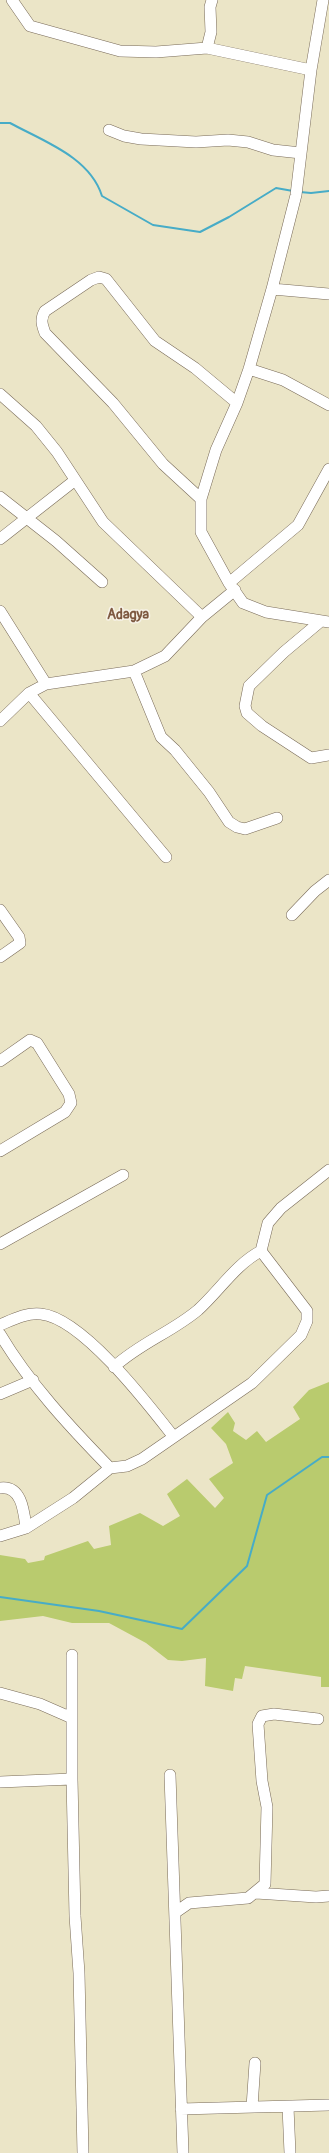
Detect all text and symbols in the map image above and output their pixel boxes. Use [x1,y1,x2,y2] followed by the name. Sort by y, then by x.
[107,607,149,623] district label: Adagya

